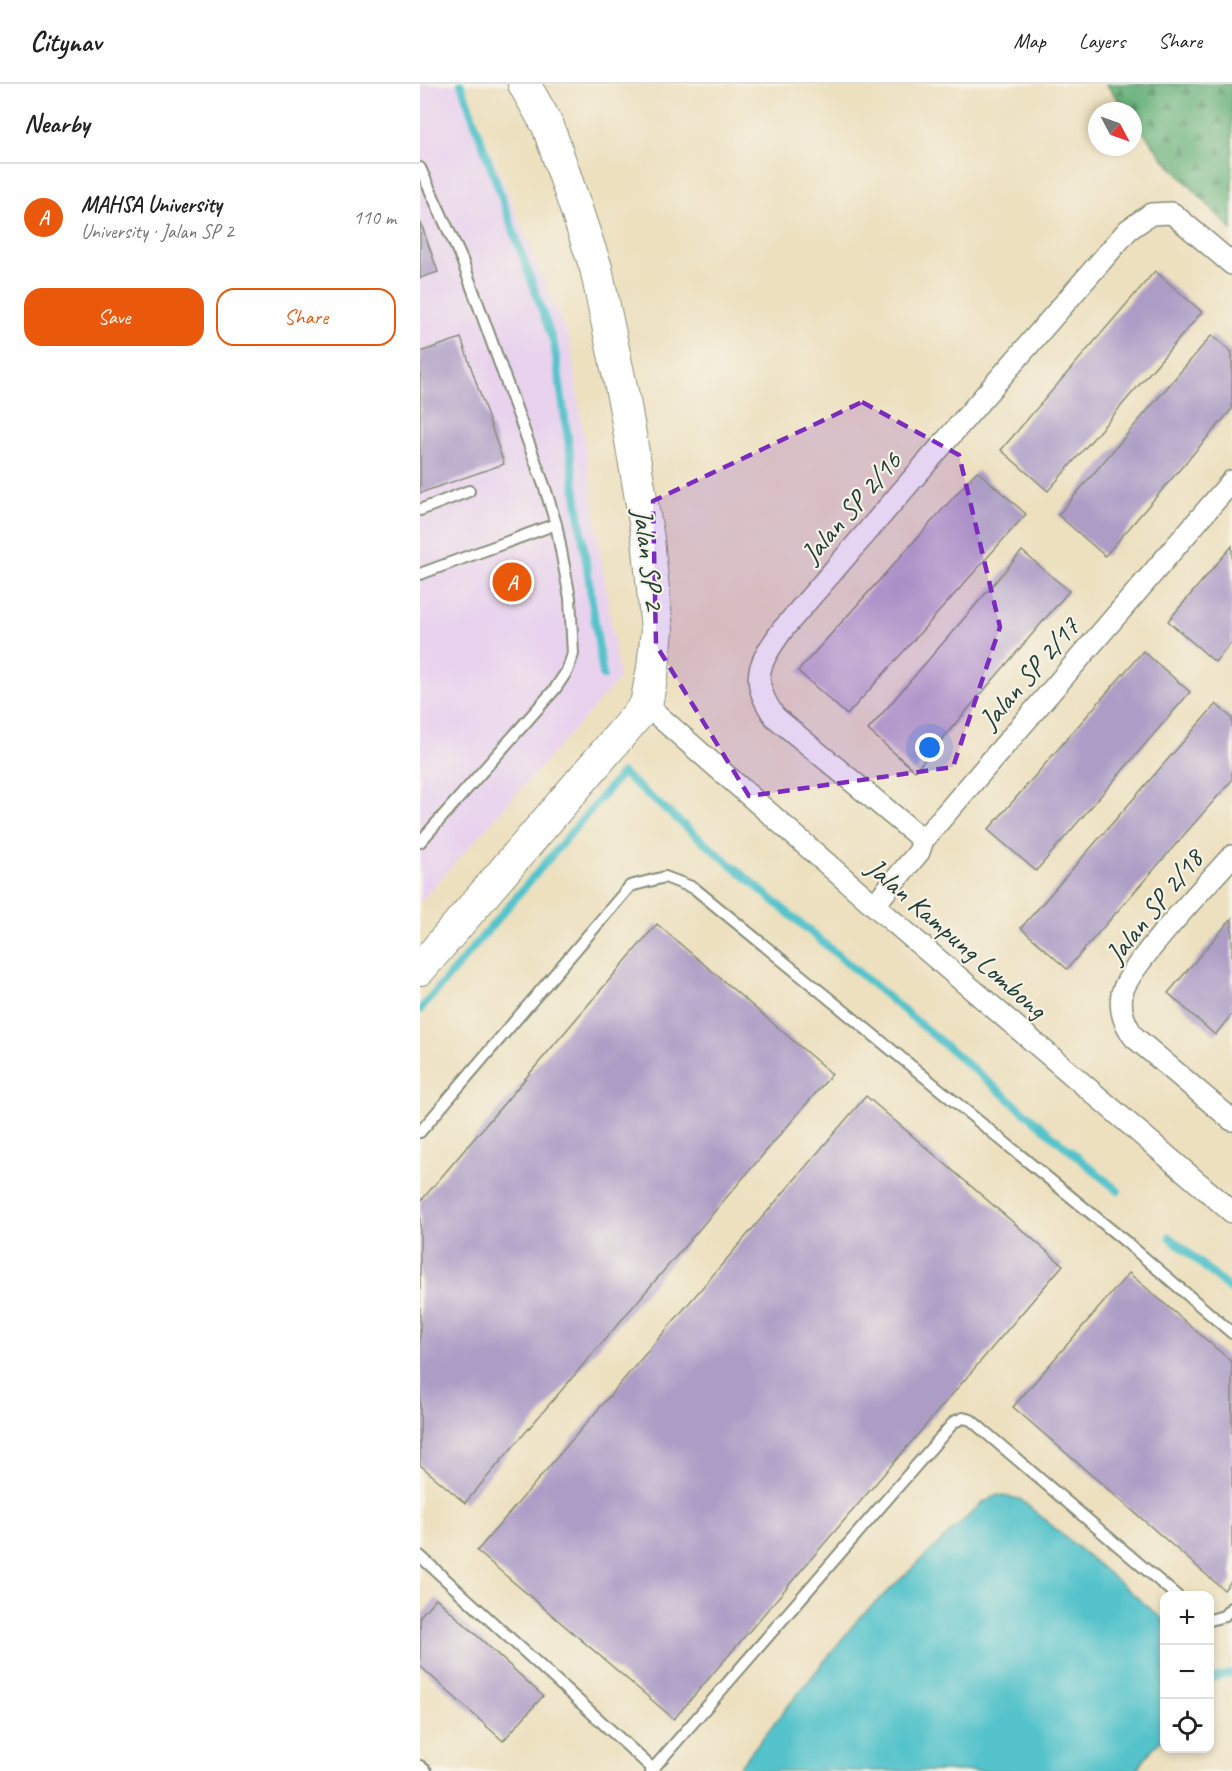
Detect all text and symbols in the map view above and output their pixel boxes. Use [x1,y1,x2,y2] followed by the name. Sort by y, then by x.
[30,24,101,59] text: Citynav
[1013,28,1046,54] text: Map
[1079,28,1125,54] text: Layers
[1158,28,1202,54] text: Share
[1088,102,1142,156] north arrow
[24,107,89,140] text: Nearby
[81,191,222,219] text: MAHSA University
[38,205,49,230] text: A
[353,205,396,230] text: 110 m
[81,219,234,244] text: University · Jalan SP 2
[24,288,204,346] button: Save
[216,288,396,346] button: Share
[792,443,910,571] street label: Jalan SP 2/16
[625,504,673,614] street label: Jalan SP 2
[492,560,532,604] pin: A
[970,609,1088,737] street label: Jalan SP 2/17
[915,733,944,762] your location
[1096,840,1212,972] street label: Jalan SP 2/18
[858,849,1055,1027] street label: Jalan Kampung Lombong
[1160,1591,1214,1753] map controls
[1160,1591,1214,1645] button: +
[1160,1645,1214,1699] button: −
[1160,1699,1214,1753] button: locate

